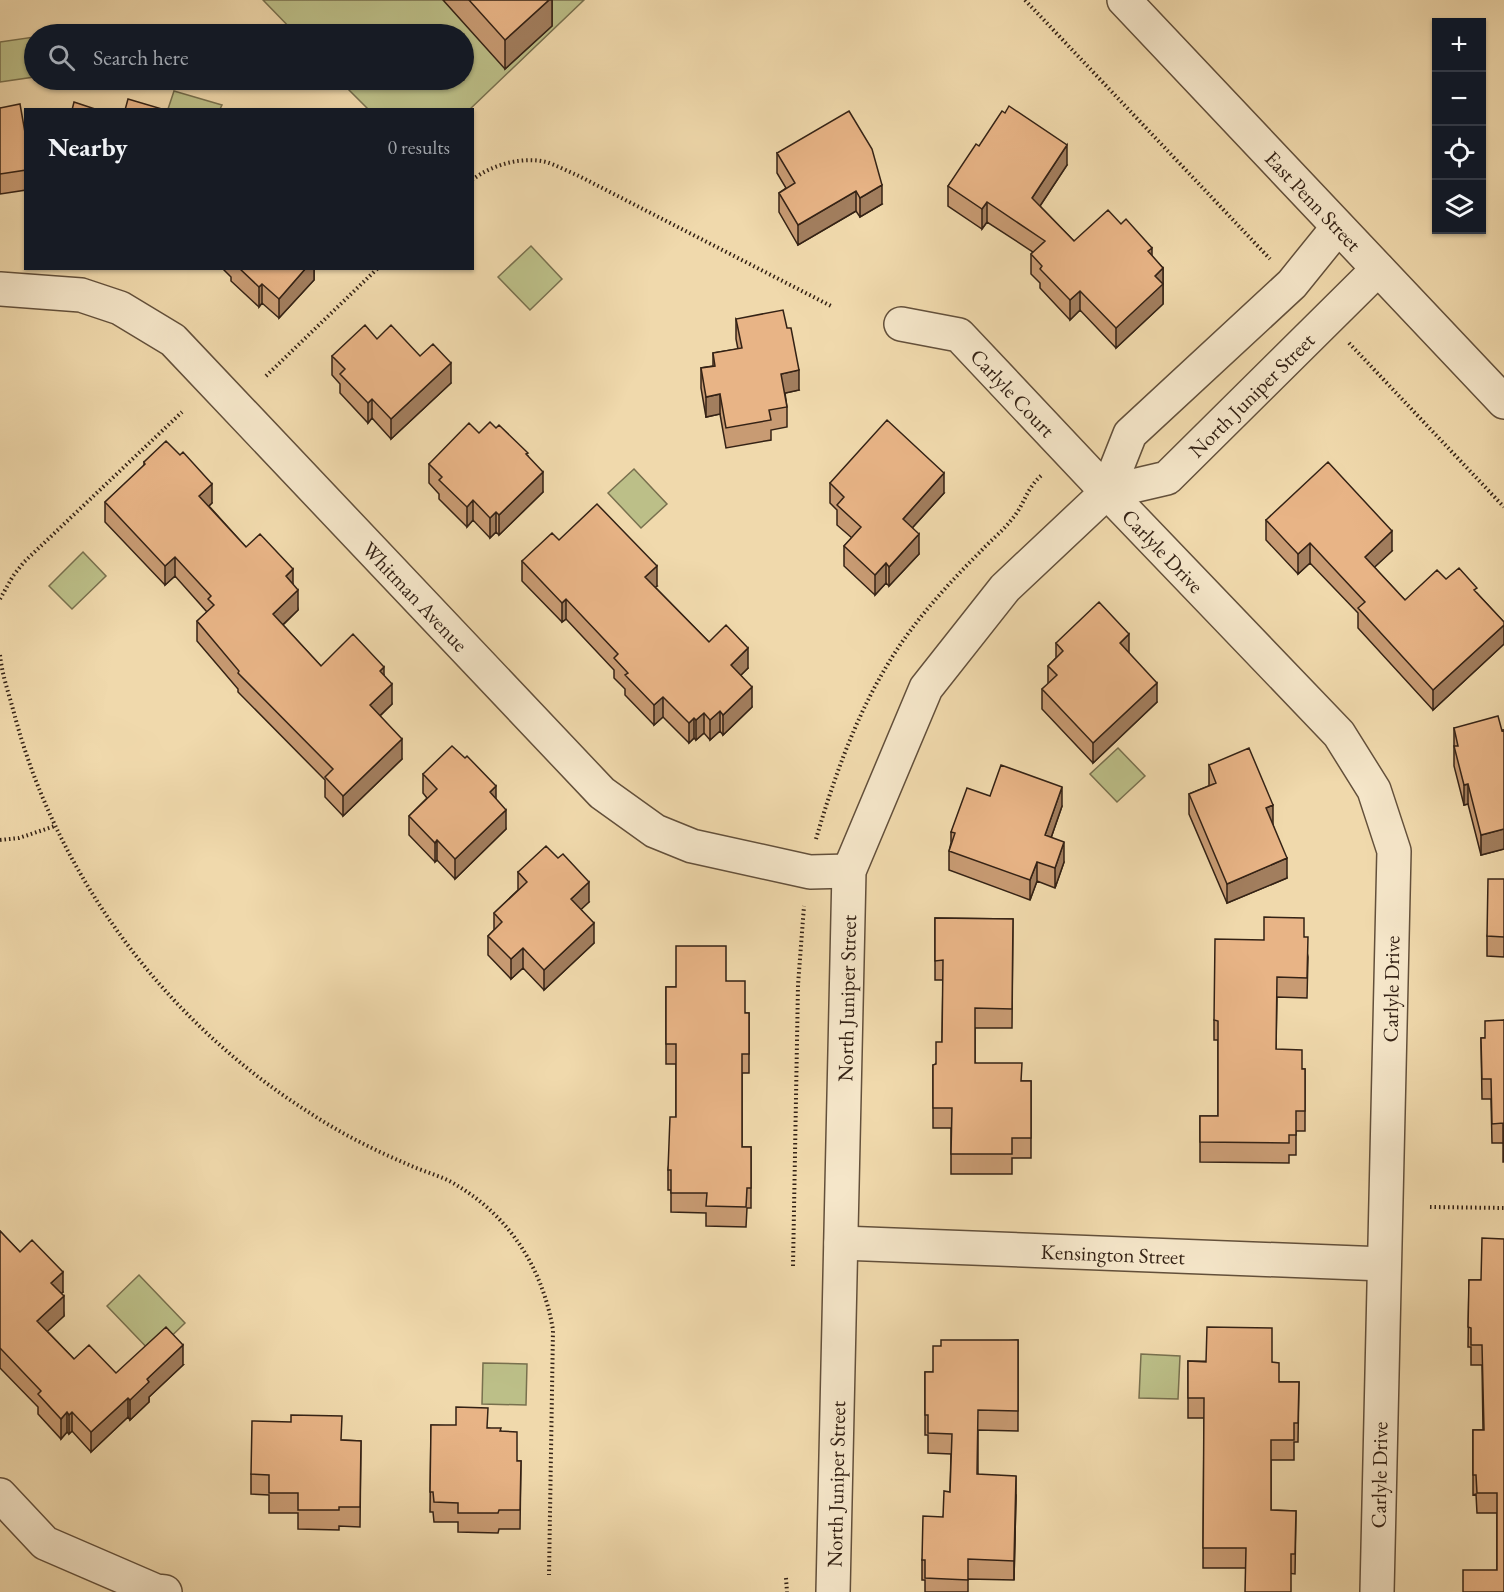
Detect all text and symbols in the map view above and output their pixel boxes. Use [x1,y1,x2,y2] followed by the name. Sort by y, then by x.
[1432,18,1486,234] map controls
[1432,18,1486,72] button: +
[24,24,474,90] search box
[45,41,78,74] icon: search
[93,43,188,72] text: Search here
[1432,72,1486,126] button: −
[1432,126,1486,180] button: locate
[48,130,128,164] text: Nearby
[387,134,450,160] text: 0 results
[1260,145,1368,257] street label: East Penn Street
[1432,180,1486,234] button: layers
[1182,326,1320,463] street label: North Juniper Street
[965,342,1062,443] street label: Carlyle Court
[1116,503,1210,599] street label: Carlyle Drive
[357,535,474,657] street label: Whitman Avenue
[831,914,862,1082] street label: North Juniper Street
[1377,935,1405,1043] street label: Carlyle Drive
[1040,1237,1186,1270] street label: Kensington Street
[820,1400,851,1568] street label: North Juniper Street
[1365,1421,1393,1529] street label: Carlyle Drive

